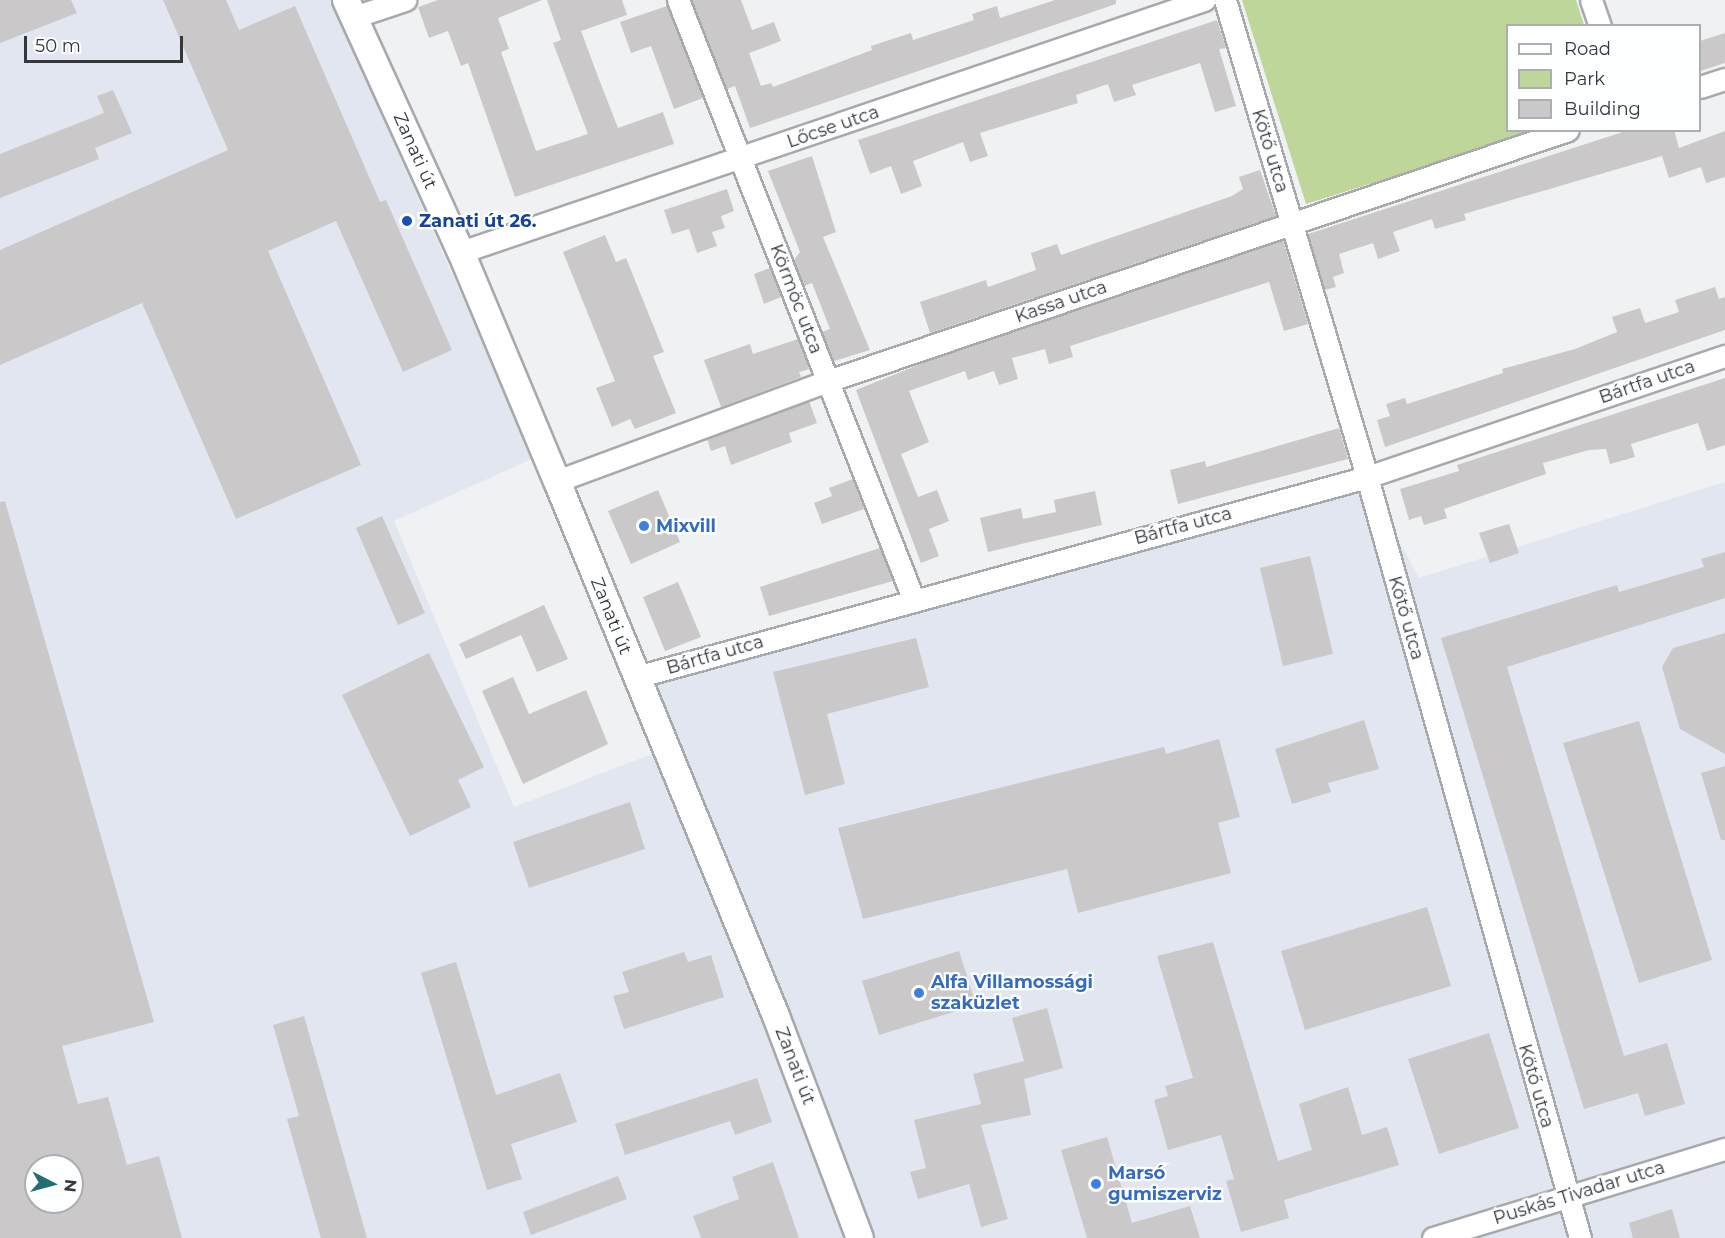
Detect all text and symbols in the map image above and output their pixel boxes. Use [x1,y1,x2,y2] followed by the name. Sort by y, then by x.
[27,24,186,62] scale bar
[1506,24,1701,132] legend
[35,35,81,57] text: 50 m
[1564,38,1611,60] text: Road
[1564,68,1605,90] text: Park
[1564,98,1641,120] text: Building
[784,101,882,153] street label: Lőcse utca
[1247,107,1293,195] street label: Kötő utca
[389,109,441,193] street label: Zanati út
[419,210,536,232] place label: Zanati út 26.
[400,214,414,228] marker: Zanati út 26.
[765,241,827,357] street label: Körmöc utca
[1012,276,1110,328] street label: Kassa utca
[1596,355,1698,409] street label: Bártfa utca
[1132,503,1234,549] street label: Bártfa utca
[656,515,716,537] place label: Mixvill
[637,519,651,533] marker: Mixvill
[1384,573,1428,663] street label: Kötő utca
[586,574,636,658] street label: Zanati út
[664,631,766,679] street label: Bártfa utca
[931,972,1093,1014] place label: Alfa Villamossági szaküzlet
[912,986,926,1000] marker: Alfa Villamossági szaküzlet
[770,1024,820,1108] street label: Zanati út
[1514,1041,1558,1131] street label: Kötő utca
[24,1154,84,1214] north arrow
[1491,1157,1667,1229] street label: Puskás Tivadar utca
[1108,1163,1222,1206] place label: Marsó gumiszerviz
[1089,1177,1103,1191] marker: Marsó gumiszerviz
[60,1178,81,1193] text: N

